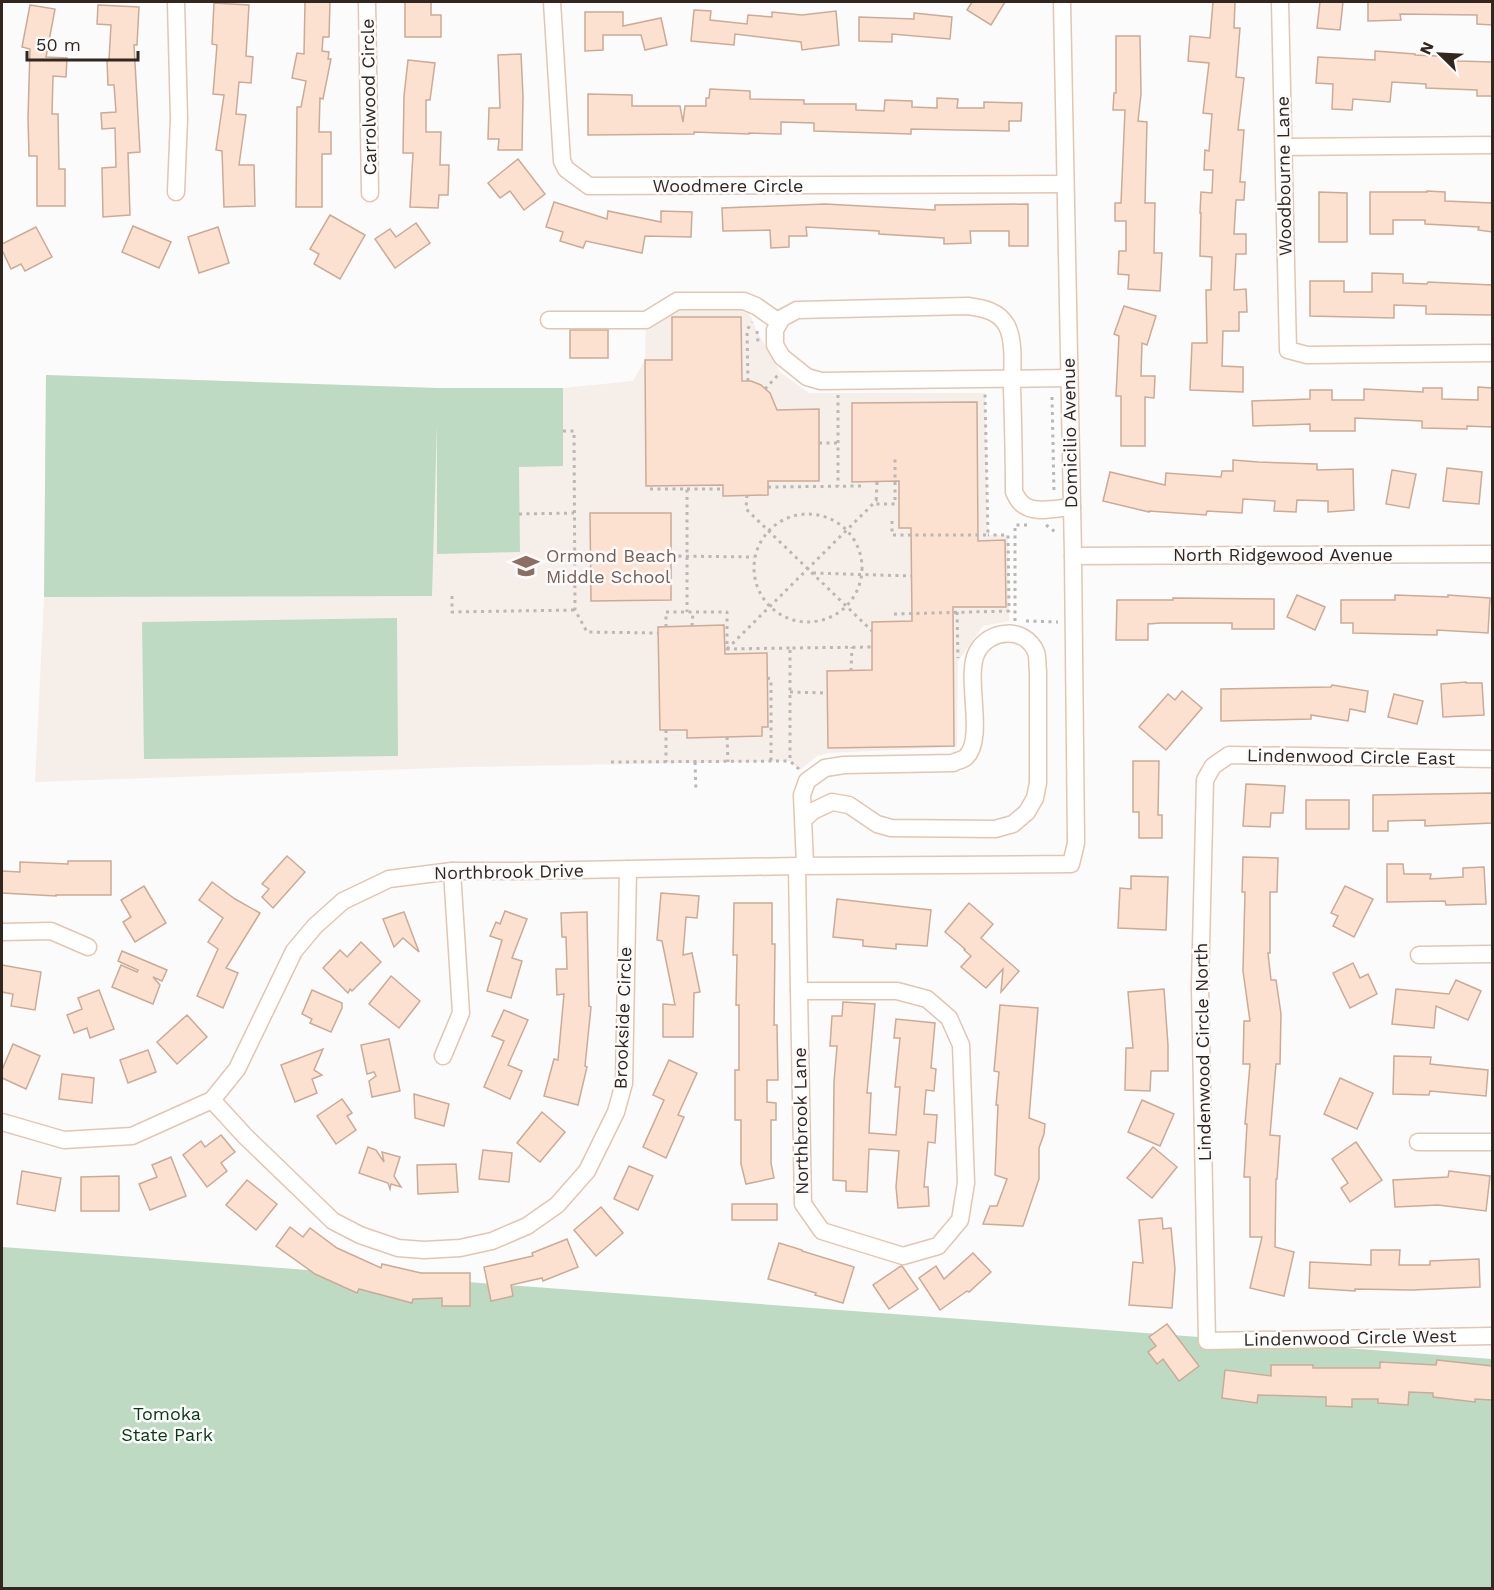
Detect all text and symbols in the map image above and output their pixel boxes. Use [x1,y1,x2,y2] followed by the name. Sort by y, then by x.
[357,18,380,176] street label: Carrolwood Circle
[27,24,138,62] scale bar
[1410,24,1470,84] north arrow
[36,34,81,55] text: 50 m
[1416,39,1438,57] text: N
[1272,96,1295,256] street label: Woodbourne Lane
[653,175,803,196] street label: Woodmere Circle
[1058,357,1081,509] street label: Domicilio Avenue
[1173,544,1393,565] street label: North Ridgewood Avenue
[546,545,677,587] place label: Ormond Beach Middle School
[511,551,541,581] school or university icon: Ormond Beach Middle School
[1247,744,1456,769] street label: Lindenwood Circle East
[434,860,584,883] street label: Northbrook Drive
[1190,942,1215,1162] street label: Lindenwood Circle North
[610,946,635,1090] street label: Brookside Circle
[789,1047,812,1195] street label: Northbrook Lane
[1243,1325,1457,1350] street label: Lindenwood Circle West
[121,1403,213,1445] park label: Tomoka State Park

